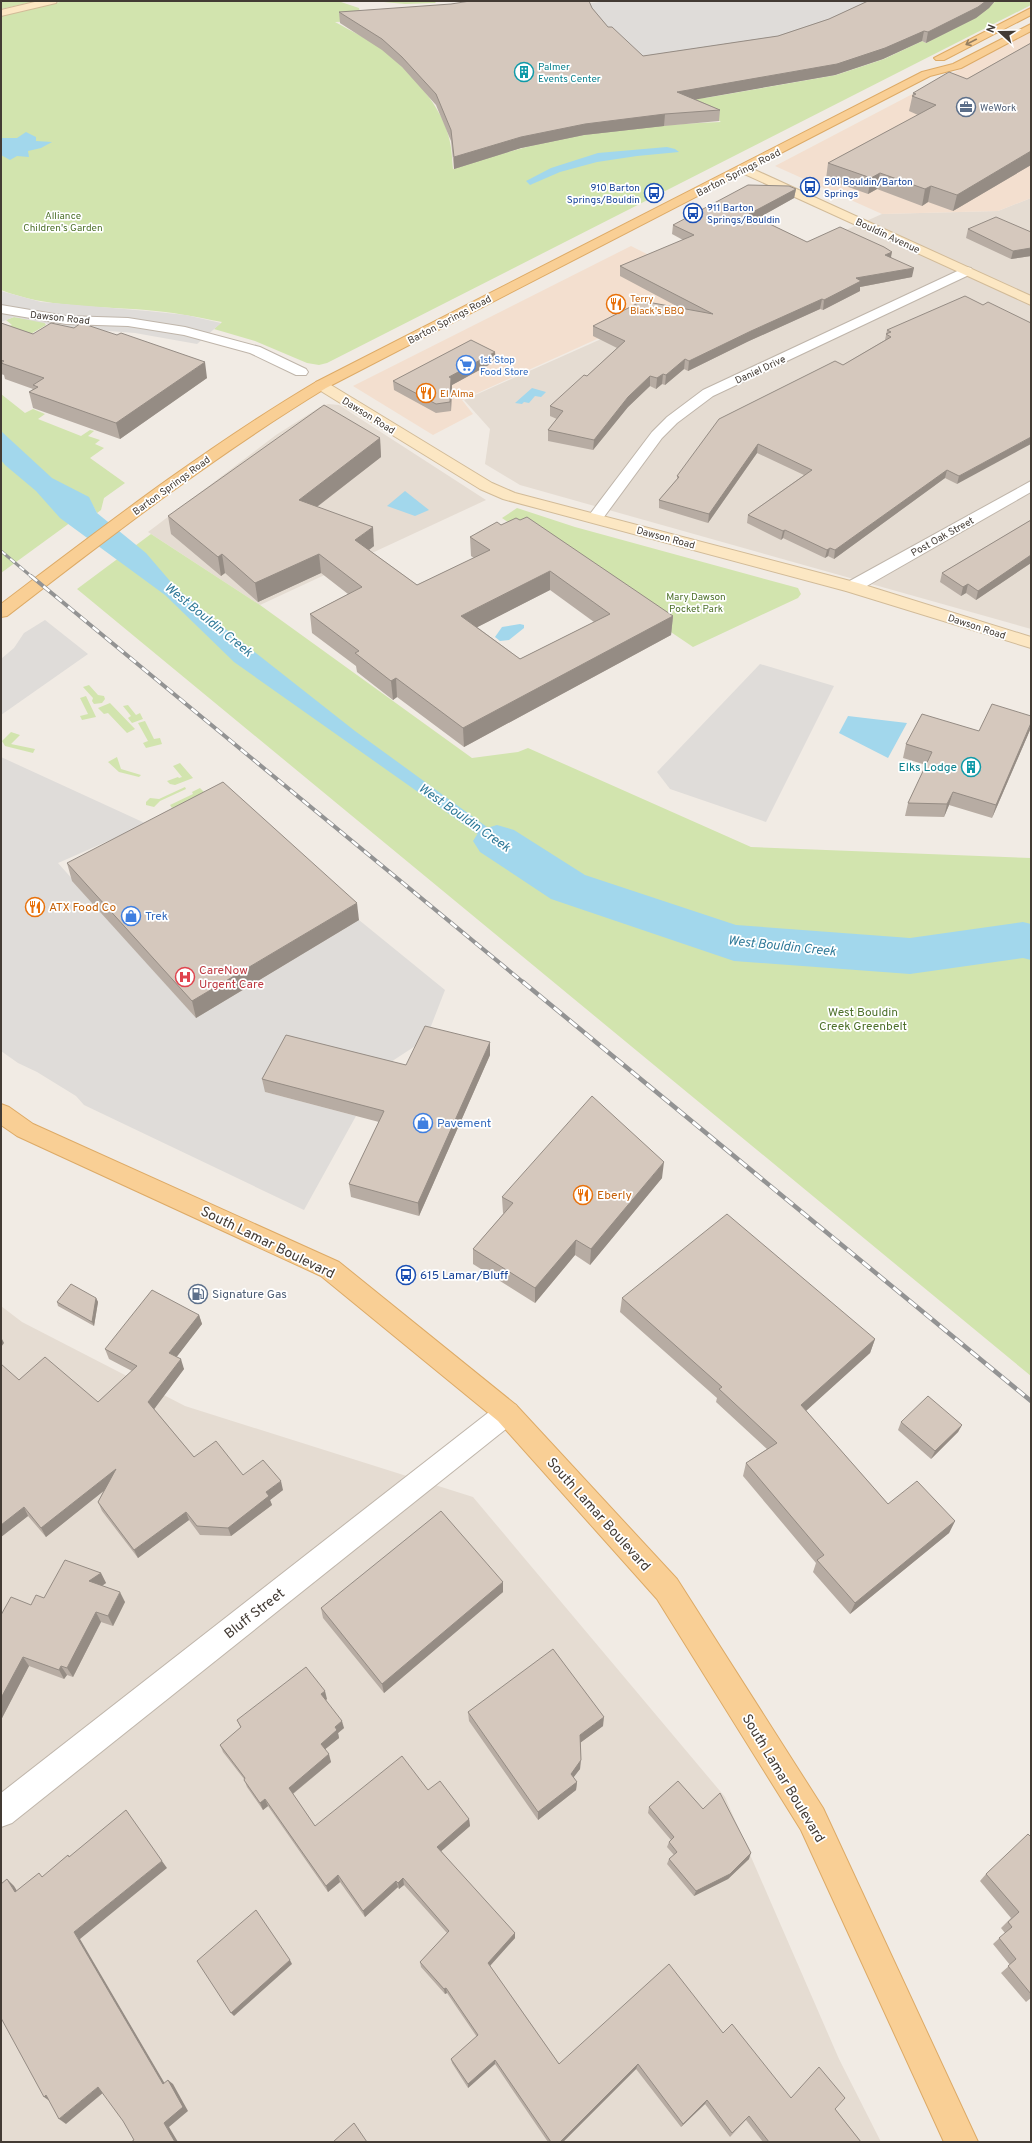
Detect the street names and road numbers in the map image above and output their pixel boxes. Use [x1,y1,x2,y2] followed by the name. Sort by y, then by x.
[694,146,783,200] street label: Barton Springs Road
[853,216,922,257] street label: Bouldin Avenue
[406,293,494,348] street label: Barton Springs Road
[29,309,90,328] street label: Dawson Road
[733,353,788,388] street label: Daniel Drive
[339,395,397,438] street label: Dawson Road
[131,454,213,519] street label: Barton Springs Road
[909,515,977,560] street label: Post Oak Street
[635,524,696,553] street label: Dawson Road
[946,612,1007,643] street label: Dawson Road
[198,1204,337,1283] street label: South Lamar Boulevard
[542,1455,653,1575] street label: South Lamar Boulevard
[221,1585,289,1643] street label: Bluff Street
[738,1711,828,1846] street label: South Lamar Boulevard

